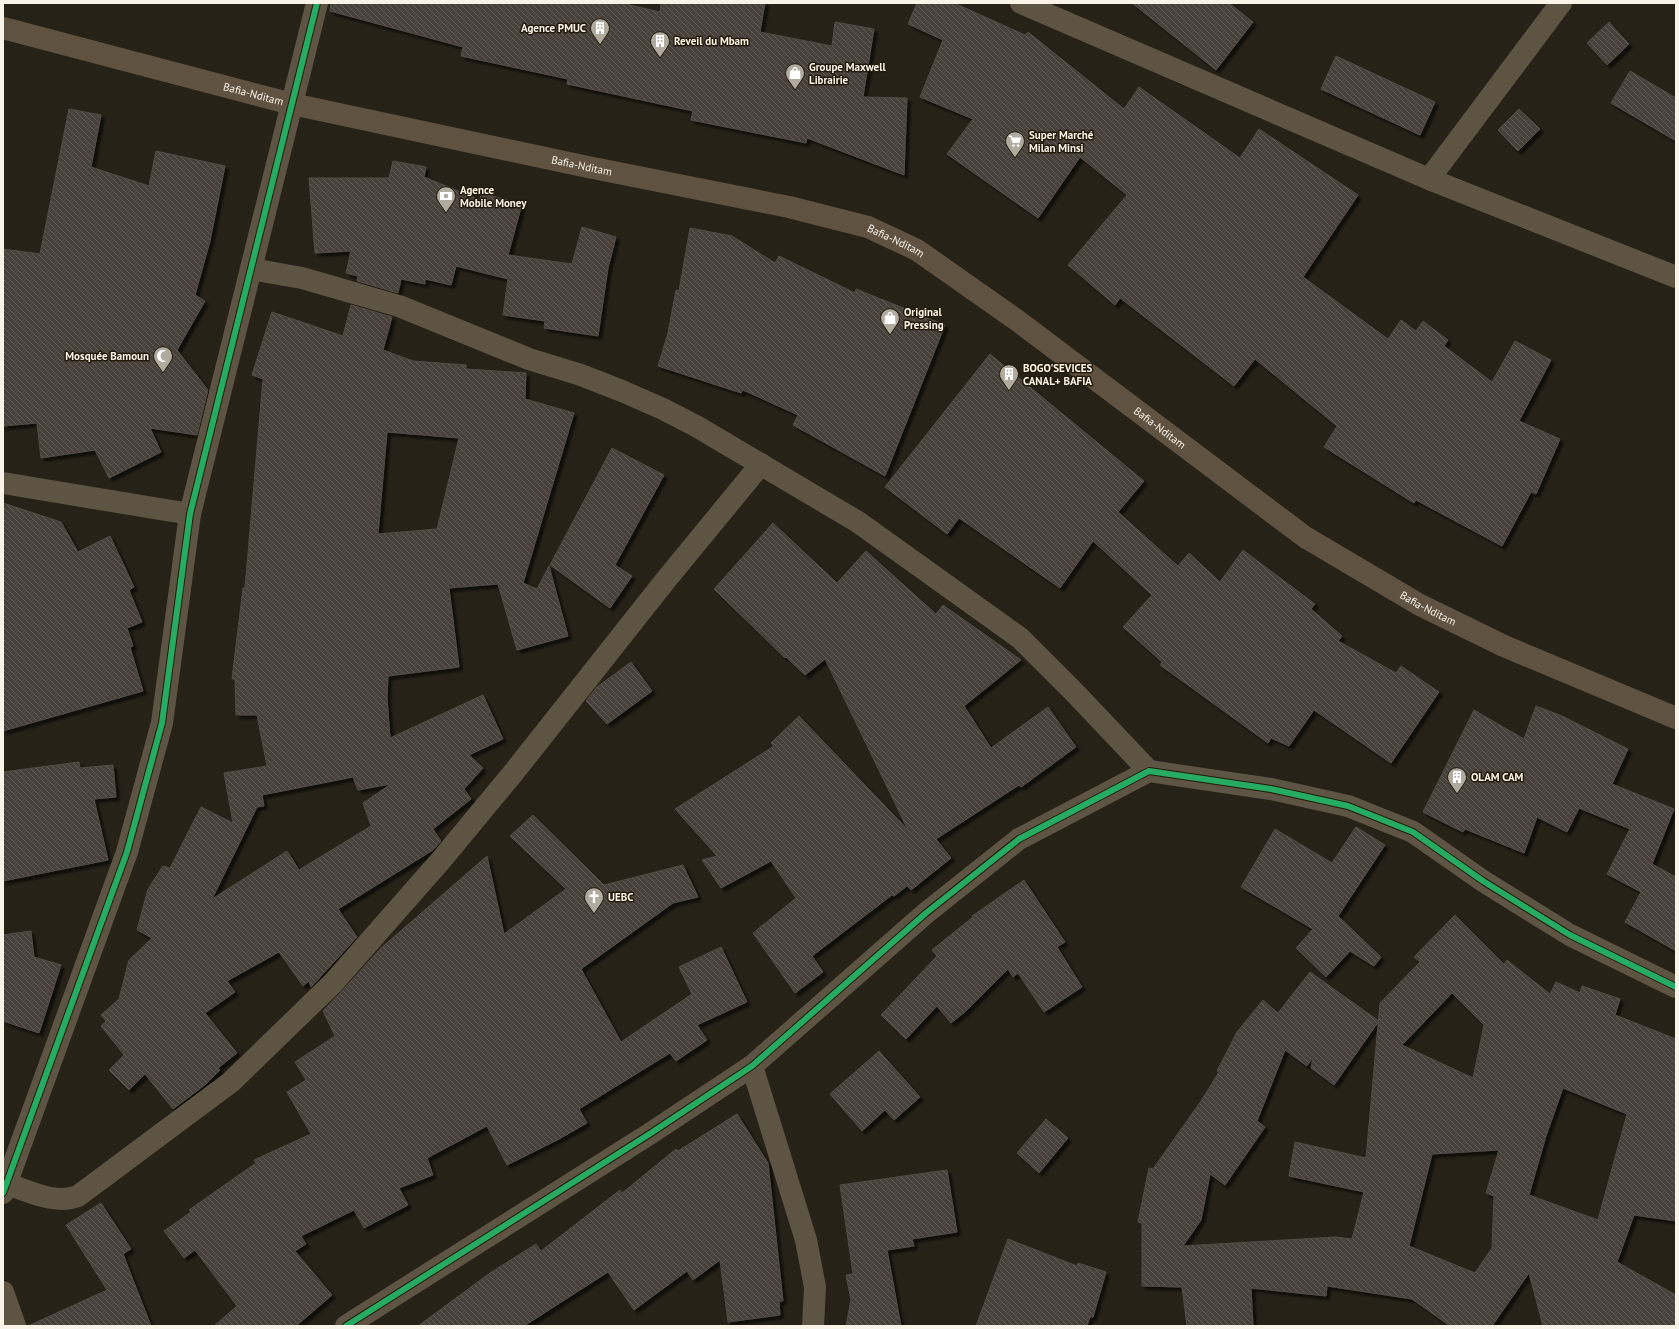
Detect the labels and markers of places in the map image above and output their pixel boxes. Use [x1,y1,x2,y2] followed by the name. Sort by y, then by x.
[589,17,611,45] building icon: Agence PMUC
[521,21,586,35] place label: Agence PMUC
[649,30,671,58] building icon: Reveil du Mbam
[674,34,749,48] place label: Reveil du Mbam
[809,60,886,87] place label: Groupe Maxwell Librairie
[784,62,806,90] shop icon: Groupe Maxwell Librairie
[1029,128,1094,155] place label: Super Marché Milan Minsi
[1004,130,1026,158] supermarket icon: Super Marché Milan Minsi
[460,183,527,210] place label: Agence Mobile Money
[435,185,457,213] bank icon: Agence Mobile Money
[904,305,944,332] place label: Original Pressing
[879,307,901,335] shop icon: Original Pressing
[152,345,174,373] mosque icon: Mosquée Bamoun
[65,349,149,363] place label: Mosquée Bamoun
[1023,361,1093,388] place label: BOGO'SEVICES CANAL+ BAFIA
[998,363,1020,391] building icon: BOGO'SEVICES CANAL+ BAFIA
[1446,766,1468,794] building icon: OLAM CAM
[1471,770,1524,784] place label: OLAM CAM
[583,886,605,914] church icon: UEBC
[608,890,633,904] place label: UEBC

